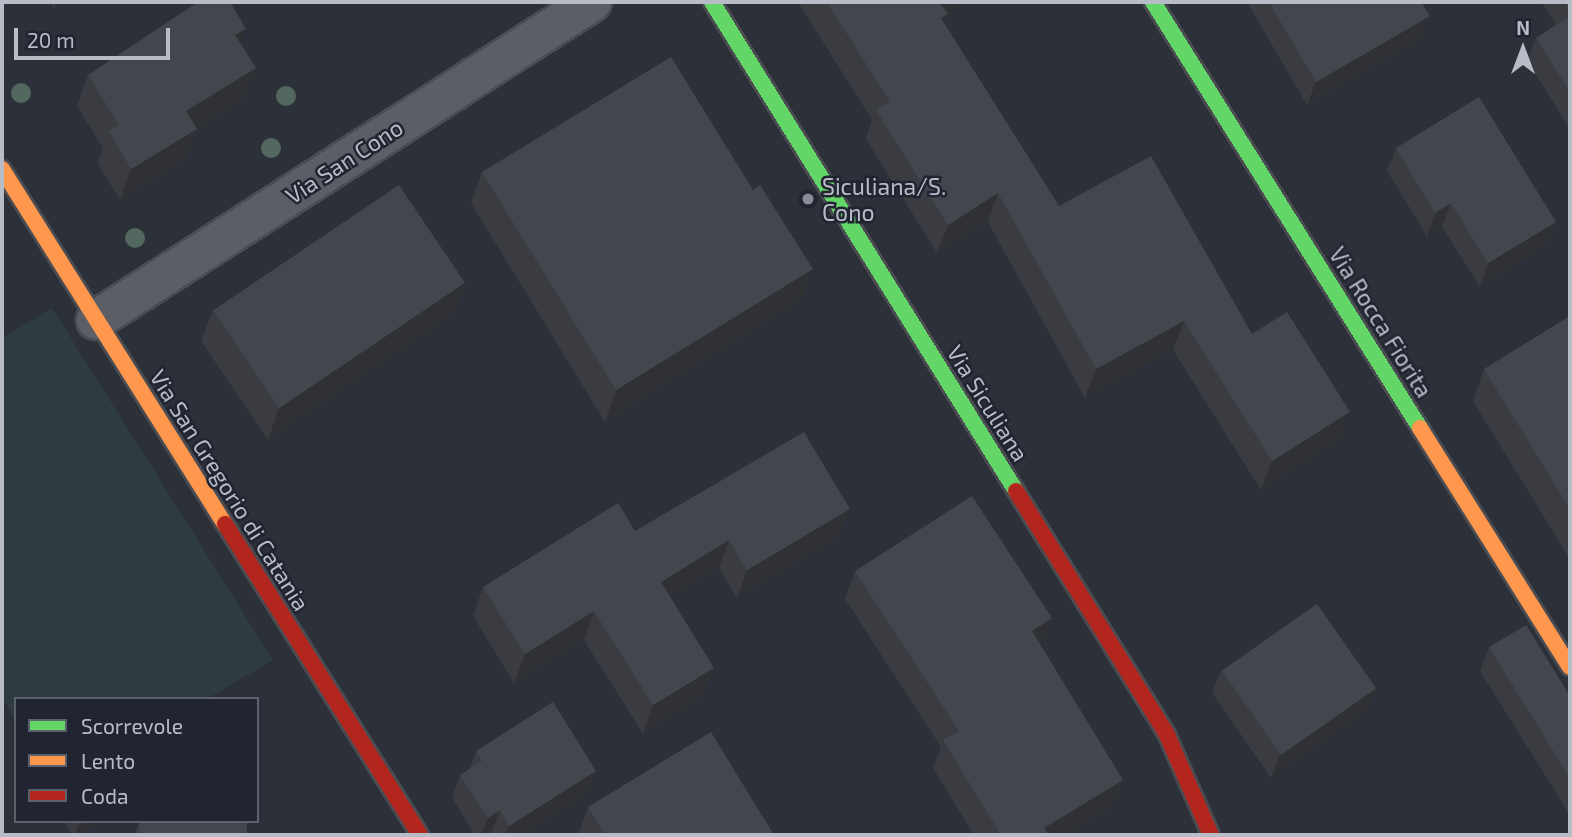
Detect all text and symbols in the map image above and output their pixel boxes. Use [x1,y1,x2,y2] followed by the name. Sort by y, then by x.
[18,14,173,58] scale bar
[1488,14,1558,84] north arrow
[1516,16,1530,39] text: N
[27,27,75,52] text: 20 m
[280,113,408,209] street label: Via San Cono
[822,172,946,226] place label: Siculiana/S. Cono
[800,191,816,207] marker: Siculiana/S. Cono
[1324,242,1438,402] street label: Via Rocca Fiorita
[941,340,1035,466] street label: Via Siculiana
[144,364,316,616] street label: Via San Gregorio di Catania
[14,697,259,823] legend
[81,713,183,738] text: Scorrevole
[81,748,135,773] text: Lento
[81,783,128,808] text: Coda

